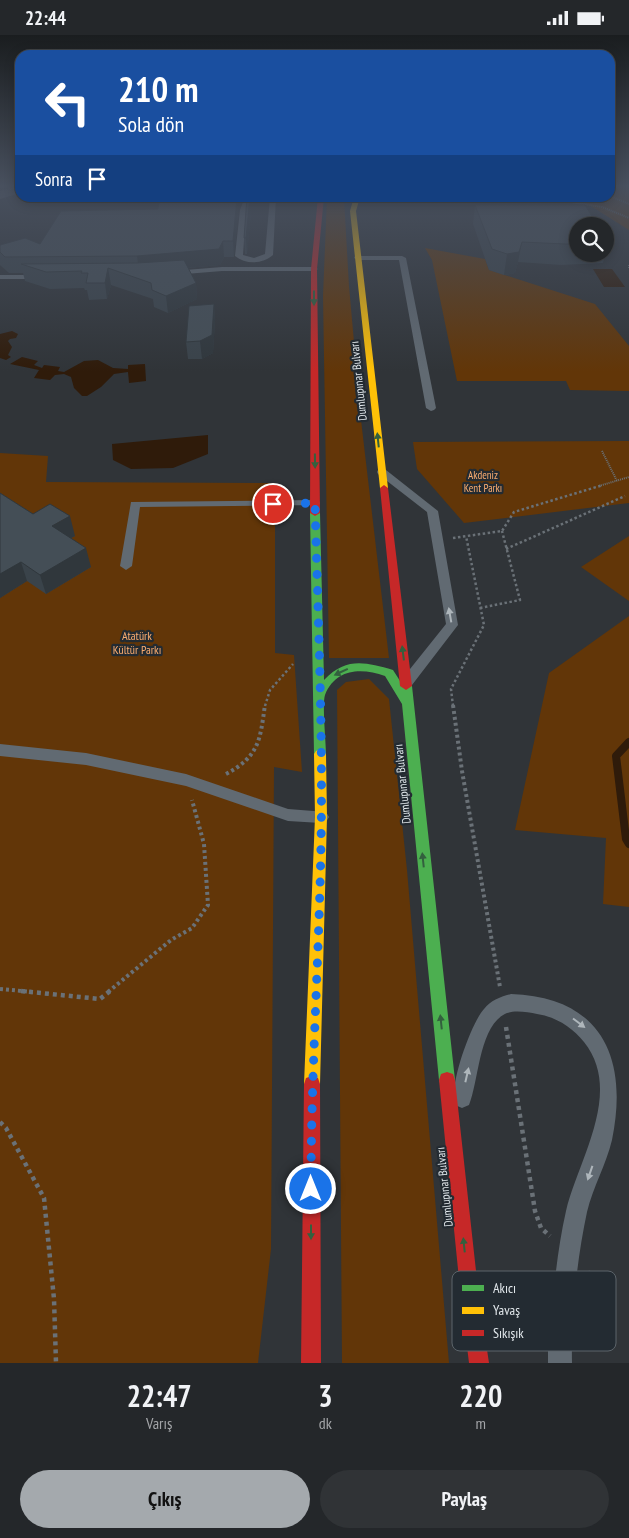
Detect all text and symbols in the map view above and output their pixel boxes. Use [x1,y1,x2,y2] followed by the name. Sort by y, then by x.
[25,6,66,30] text: 22:44
[118,66,199,112] text: 210 m
[35,70,100,135] icon: left
[118,110,184,138] text: Sola dön
[83,165,111,193] icon: arrive
[35,167,73,191] text: Sonra
[569,217,614,262] map controls
[569,217,614,262] button: search
[310,291,318,307] one-way arrow
[346,340,370,422] street label: Dumlupınar Bulvarı
[374,431,382,447] one-way arrow
[311,453,319,469] one-way arrow
[464,468,502,495] park label: Akdeniz Kent Parkı
[252,483,294,525] pin
[259,490,287,518] icon: arrive
[446,607,454,623] one-way arrow
[113,628,161,657] park label: Atatürk Kültür Parkı
[399,645,407,661] one-way arrow
[334,668,348,676] one-way arrow
[390,743,414,825] street label: Dumlupınar Bulvarı
[419,852,427,868] one-way arrow
[436,1014,444,1030] one-way arrow
[572,1017,585,1028] one-way arrow
[464,1067,472,1083] one-way arrow
[432,1146,456,1228] street label: Dumlupınar Bulvarı
[284,1162,336,1214] position arrow
[586,1166,593,1181] one-way arrow
[307,1225,315,1241] one-way arrow
[460,1237,468,1253] one-way arrow
[452,1271,616,1351] legend
[493,1279,516,1297] text: Akıcı
[493,1301,520,1319] text: Yavaş
[493,1324,524,1342] text: Sıkışık
[127,1376,192,1415] text: 22:47
[318,1376,333,1415] text: 3
[459,1376,502,1415] text: 220
[146,1413,172,1433] text: Varış
[319,1413,332,1433] text: dk
[476,1413,486,1433] text: m
[20,1470,310,1528] button: Çıkış
[320,1470,609,1528] button: Paylaş

